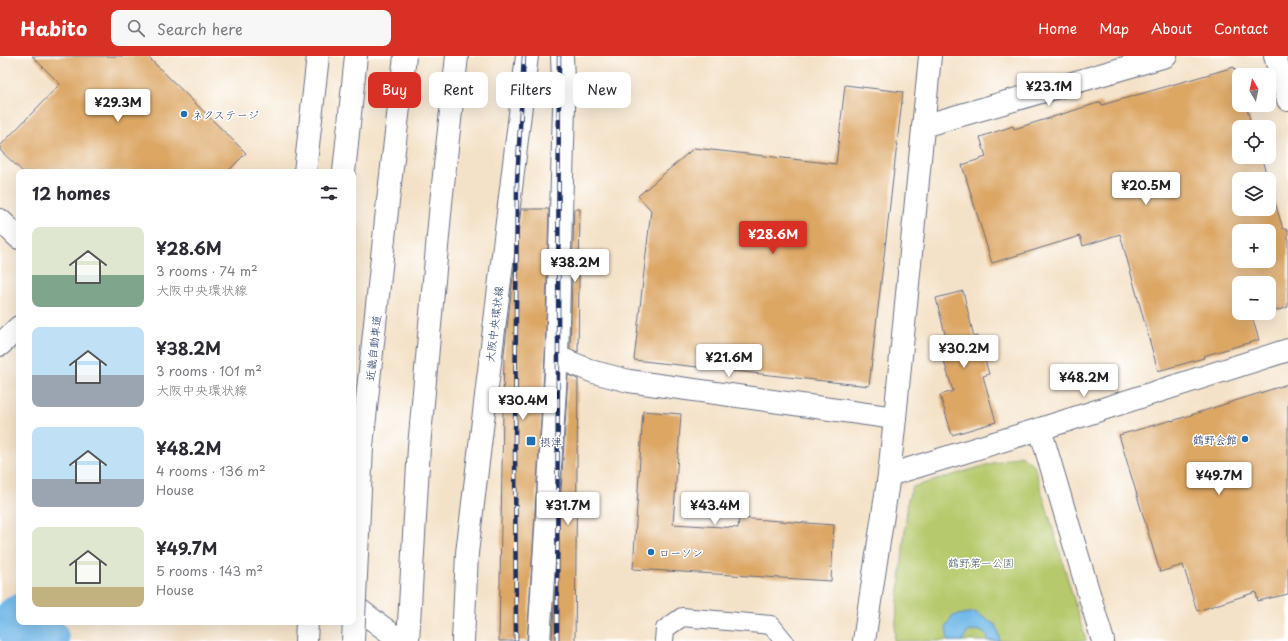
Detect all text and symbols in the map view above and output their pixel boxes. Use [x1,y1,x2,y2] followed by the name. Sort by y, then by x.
[111,10,391,46] search box
[20,14,87,42] text: Habito
[125,17,147,39] icon: search
[157,17,243,40] text: Search here
[1038,18,1077,39] text: Home
[1099,18,1129,39] text: Map
[1151,18,1192,39] text: About
[1214,18,1268,39] text: Contact
[1232,68,1276,112] north arrow
[1232,68,1276,320] map controls
[368,72,421,108] chip: Buy
[429,72,488,108] chip: Rent
[496,72,565,108] chip: Filters
[573,72,631,108] chip: New
[1016,73,1082,107] pin: ¥23.1M
[1026,76,1072,95] text: ¥23.1M
[85,89,151,123] pin: ¥29.3M
[94,92,142,111] text: ¥29.3M
[192,106,259,123] place label: ネクステージ
[179,109,189,119] marker: ネクステージ
[1232,120,1276,164] button: locate
[1113,172,1179,206] pin: ¥20.5M
[1232,172,1276,216] button: layers
[1121,175,1171,194] text: ¥20.5M
[32,180,110,206] text: 12 homes
[318,182,340,204] icon: filters
[740,221,806,255] pin: ¥28.6M
[748,224,798,243] text: ¥28.6M
[1232,224,1276,268] button: +
[156,235,222,261] text: ¥28.6M
[64,243,112,291] icon: home
[542,249,608,283] pin: ¥38.2M
[550,252,600,271] text: ¥38.2M
[156,261,258,280] text: 3 rooms · 74 m²
[1232,276,1276,320] button: −
[156,280,247,299] text: 大阪中央環状線
[481,285,507,363] street label: 大阪中央環状線
[361,314,385,382] street label: 近畿自動車道
[156,335,221,361] text: ¥38.2M
[931,335,997,369] pin: ¥30.2M
[938,338,990,357] text: ¥30.2M
[64,343,112,391] icon: home
[696,344,762,378] pin: ¥21.6M
[705,347,753,366] text: ¥21.6M
[156,361,262,380] text: 3 rooms · 101 m²
[1051,364,1117,398] pin: ¥48.2M
[1059,367,1109,386] text: ¥48.2M
[156,380,247,399] text: 大阪中央環状線
[490,387,556,421] pin: ¥30.4M
[498,390,548,409] text: ¥30.4M
[1193,431,1237,448] place label: 鶴野会館
[540,433,562,450] place label: 摂津
[1240,434,1250,444] marker: 鶴野会館
[156,435,221,461] text: ¥48.2M
[525,435,537,447] marker: 摂津
[64,443,112,491] icon: home
[156,461,266,480] text: 4 rooms · 136 m²
[1186,462,1252,496] pin: ¥49.7M
[1196,465,1242,484] text: ¥49.7M
[156,480,194,499] text: House
[535,492,601,526] pin: ¥31.7M
[682,492,748,526] pin: ¥43.4M
[546,495,590,514] text: ¥31.7M
[690,495,740,514] text: ¥43.4M
[156,535,217,561] text: ¥49.7M
[64,543,112,591] icon: home
[659,544,703,561] place label: ローソン
[646,547,656,557] marker: ローソン
[948,554,1014,571] park label: 鶴野第一公園
[156,561,263,580] text: 5 rooms · 143 m²
[156,580,194,599] text: House

